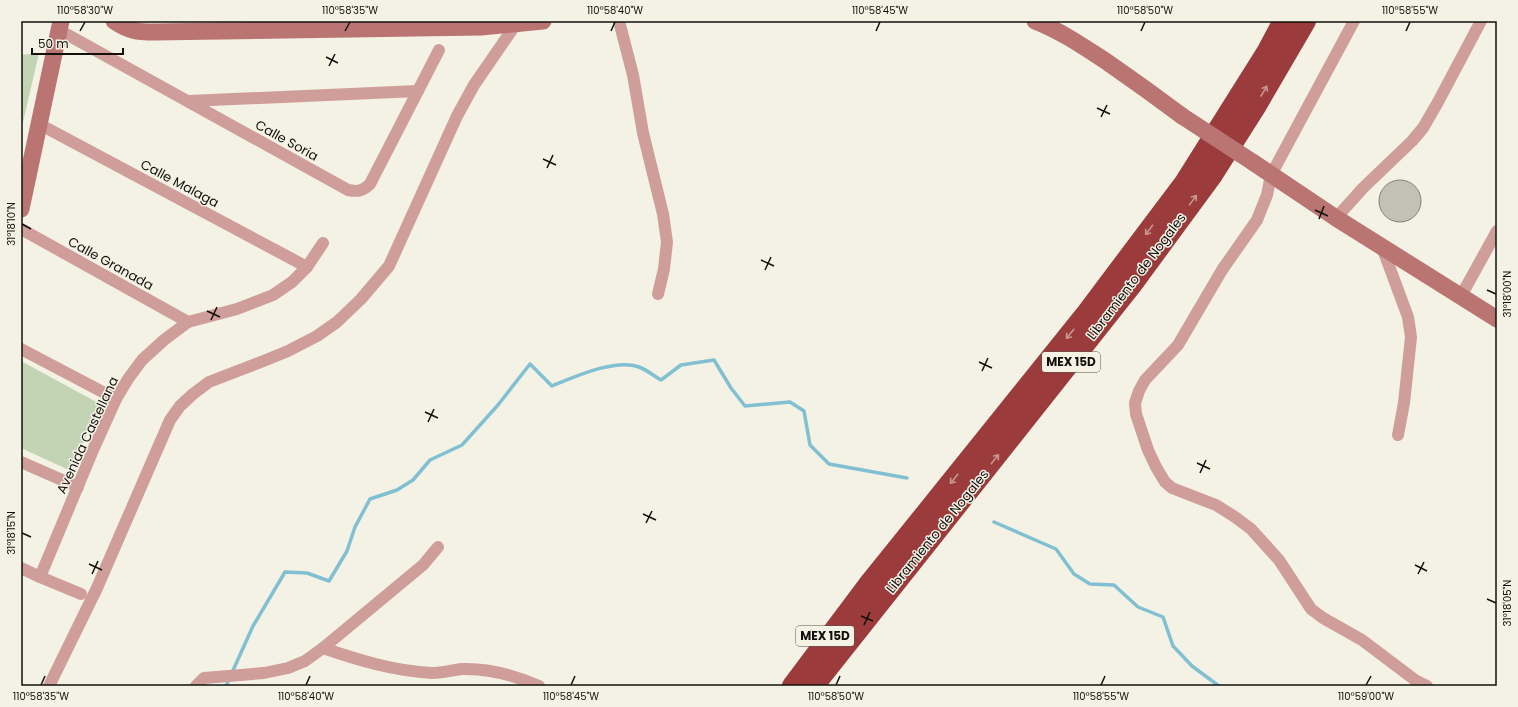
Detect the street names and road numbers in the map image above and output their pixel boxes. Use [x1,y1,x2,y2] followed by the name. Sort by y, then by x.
[252,115,322,166] street label: Calle Soria
[137,155,222,212] street label: Calle Malaga
[1082,209,1190,344] street label: Libramiento de Nogales
[65,232,157,295] street label: Calle Granada
[1042,352,1100,372] road number: MEX 15D
[52,373,123,497] street label: Avenida Castellana
[882,465,993,597] street label: Libramiento de Nogales
[796,626,854,646] road number: MEX 15D

